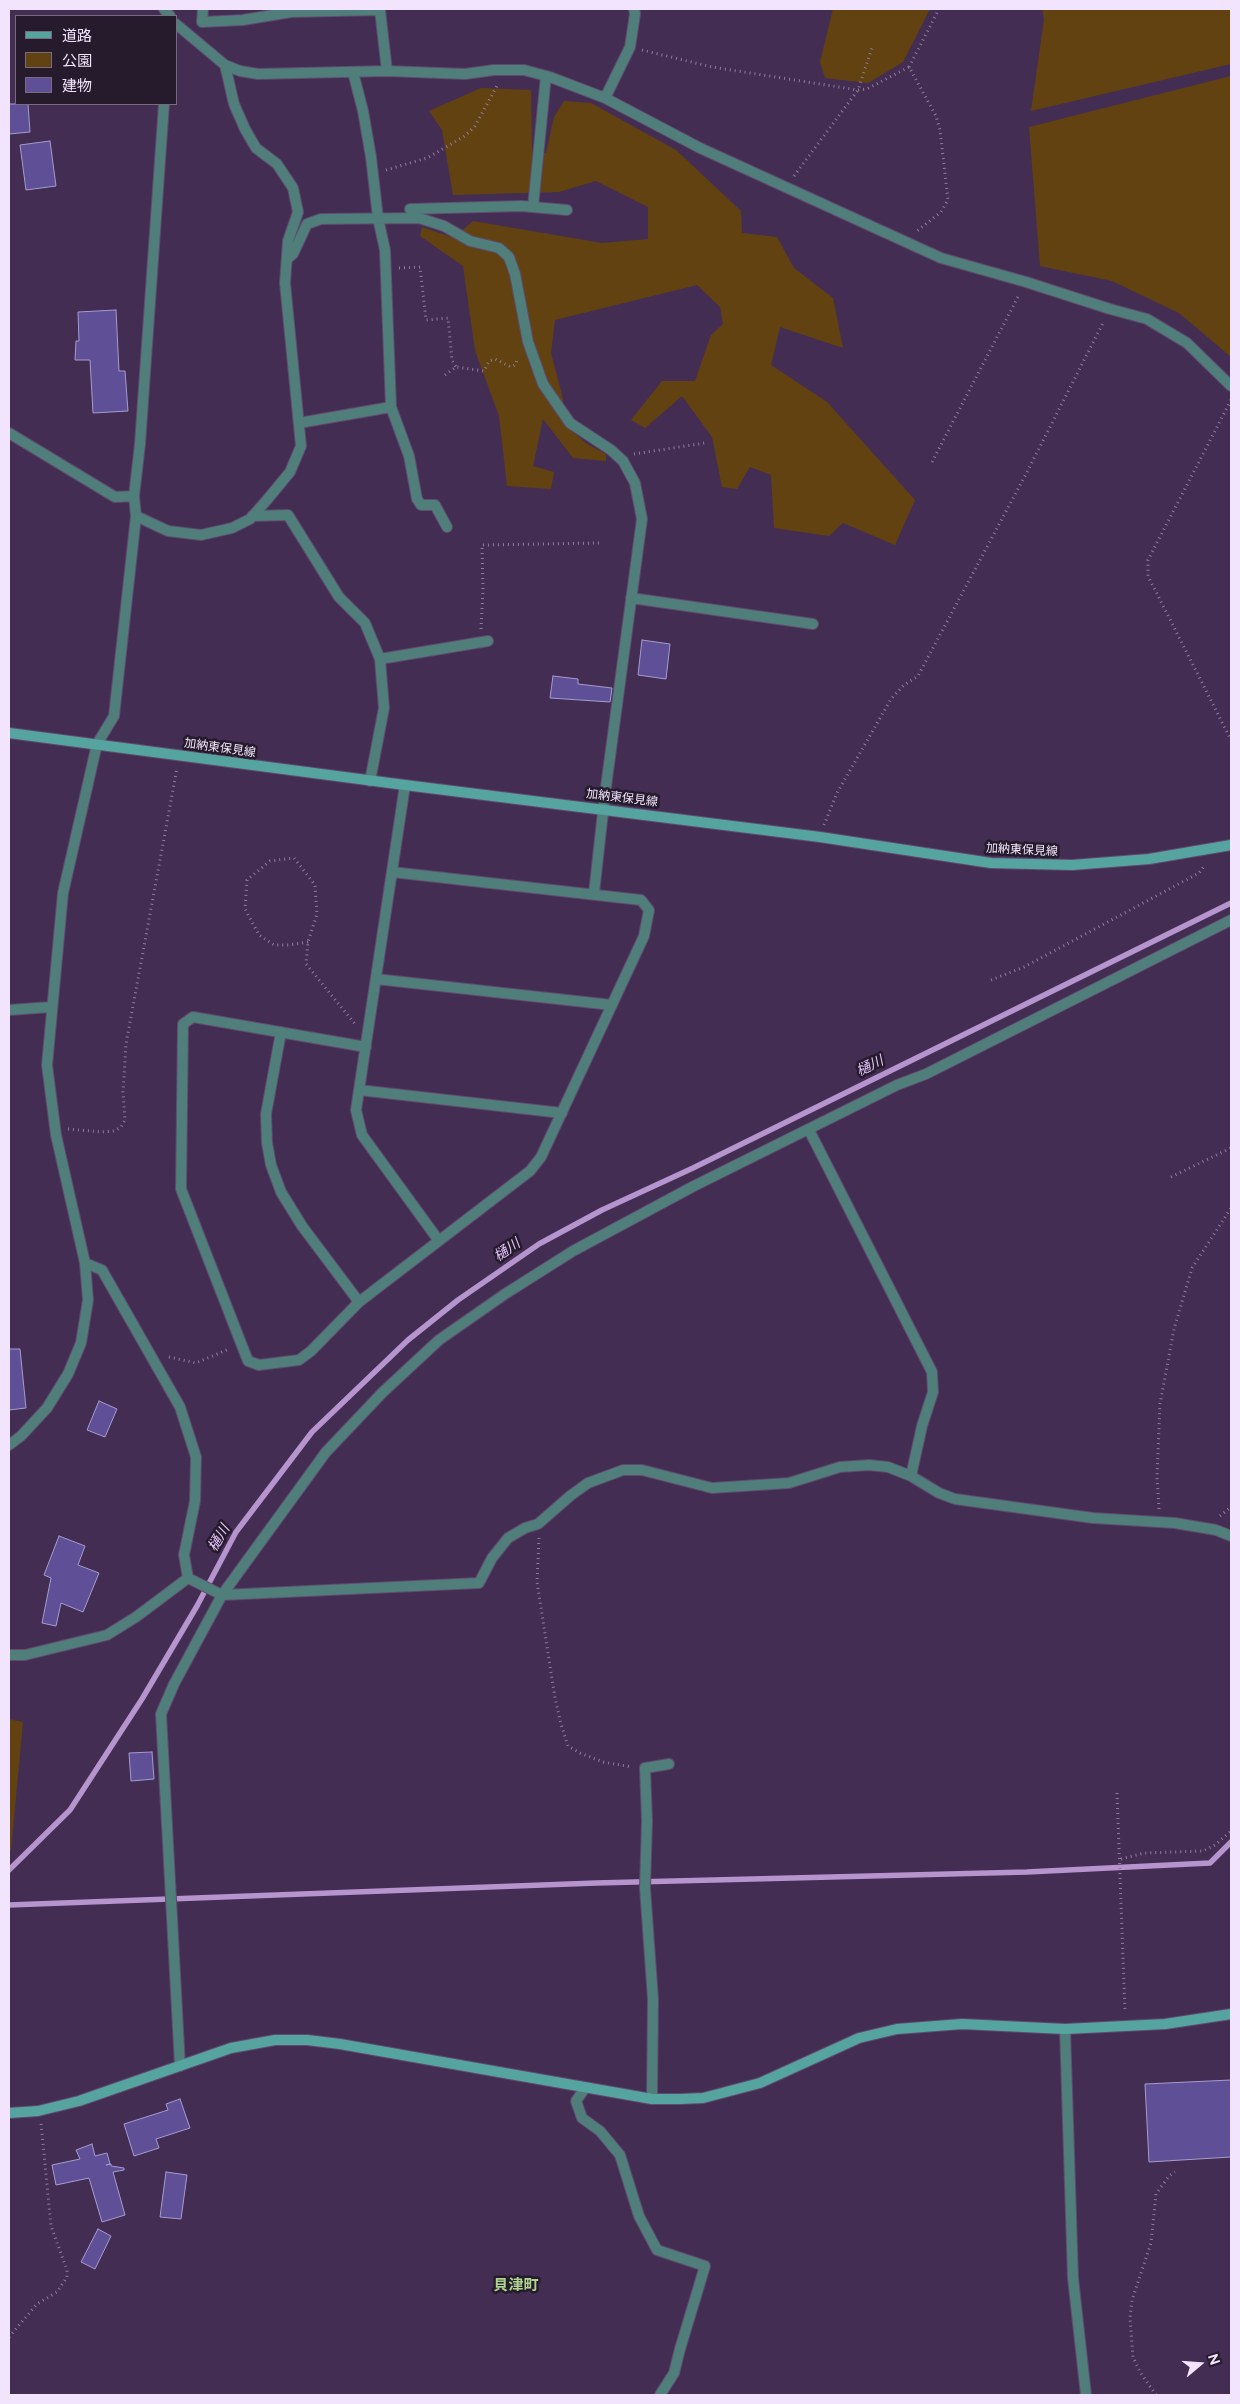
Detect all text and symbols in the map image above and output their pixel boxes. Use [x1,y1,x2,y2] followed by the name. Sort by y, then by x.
[15,15,178,105] legend
[62,27,92,45] text: 道路
[62,52,92,70] text: 公園
[62,77,92,95] text: 建物
[183,736,257,760] street label: 加納東保見線
[585,786,659,810] street label: 加納東保見線
[986,841,1058,859] street label: 加納東保見線
[854,1052,886,1080] water label: 樋川
[491,1235,523,1265] water label: 樋川
[205,1522,233,1554] water label: 樋川
[494,2276,538,2294] district label: 貝津町
[1175,2339,1225,2389] north arrow
[1205,2352,1224,2367] text: N

